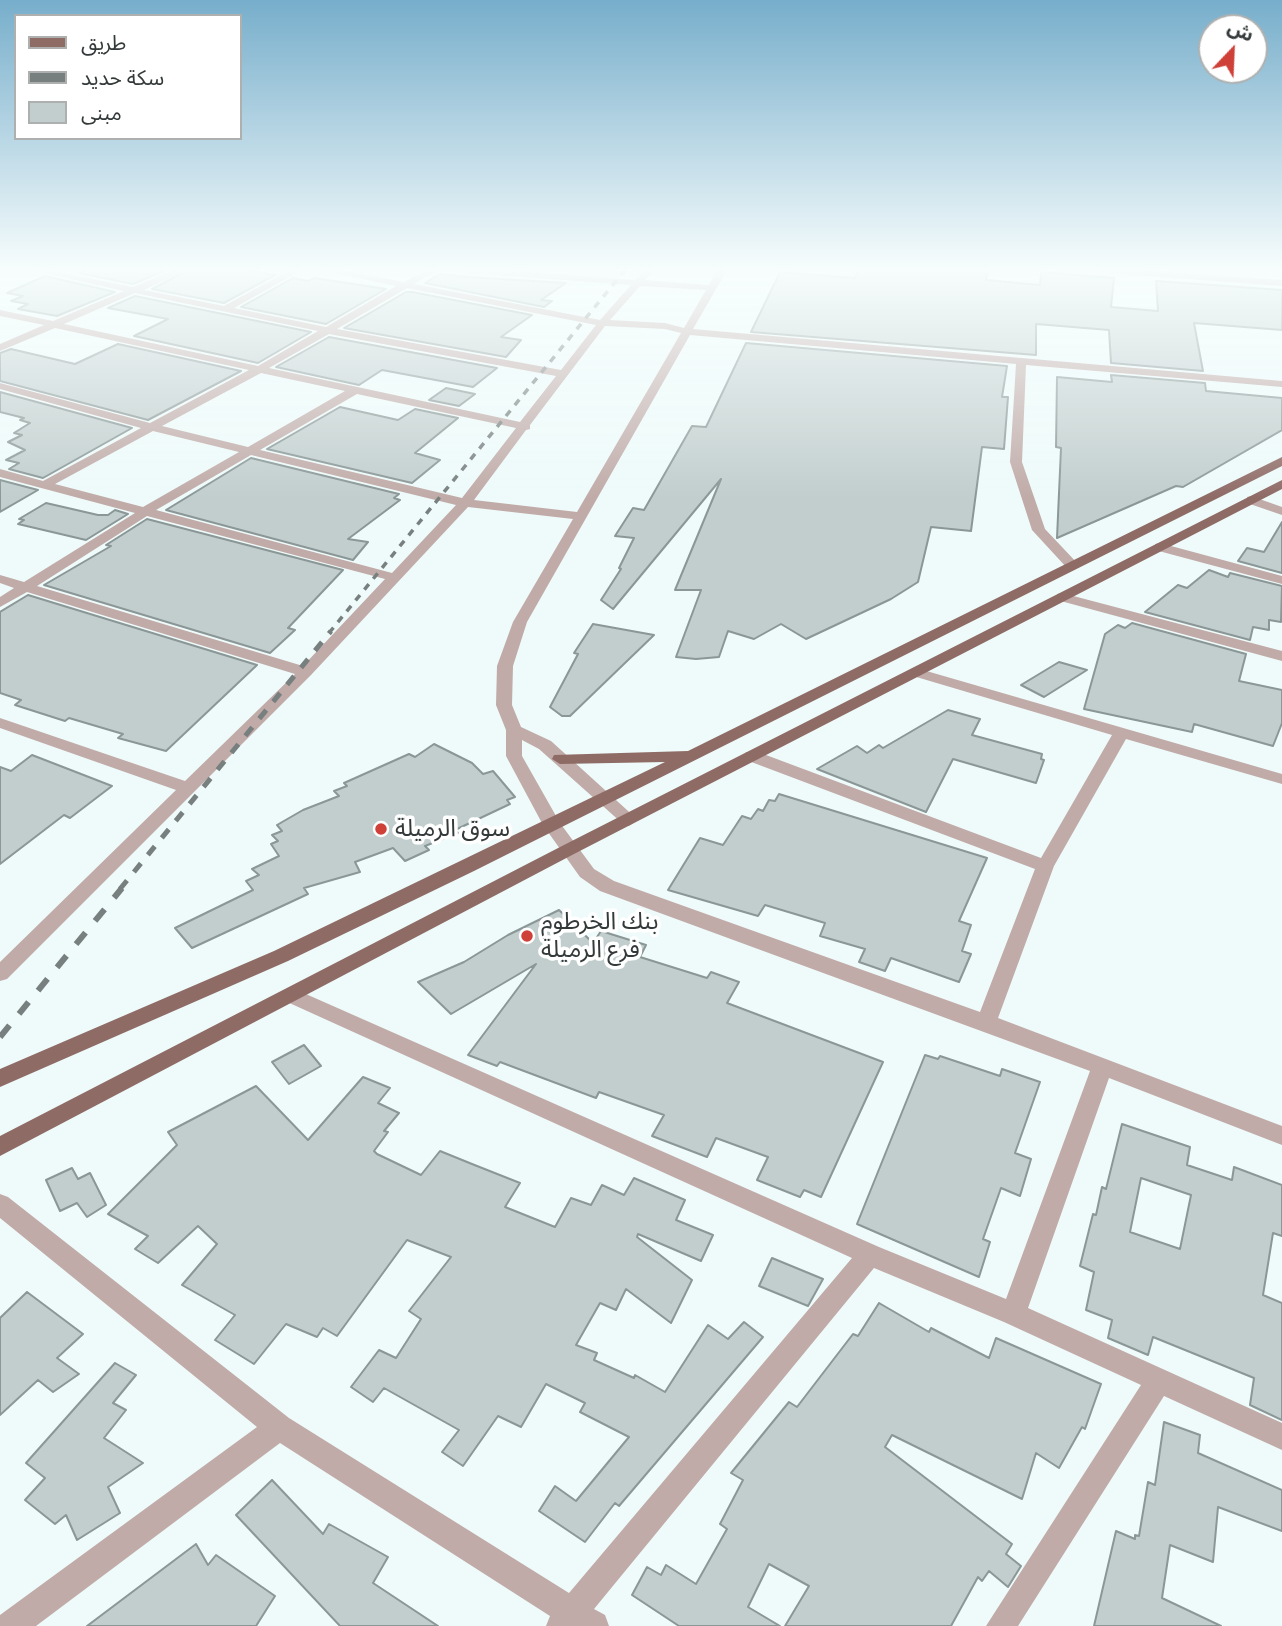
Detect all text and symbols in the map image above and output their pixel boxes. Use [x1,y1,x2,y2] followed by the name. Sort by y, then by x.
[14,14,242,140] legend
[1198,14,1268,84] north arrow
[1224,15,1257,47] text: ش
[81,30,126,55] text: طريق
[81,65,164,90] text: سكة حديد
[81,100,122,125] text: مبنى
[395,815,510,843] place label: سوق الرميلة
[373,821,389,837] marker: سوق الرميلة
[541,908,658,964] place label: بنك الخرطوم فرع الرميلة
[519,928,535,944] marker: بنك الخرطوم فرع الرميلة

